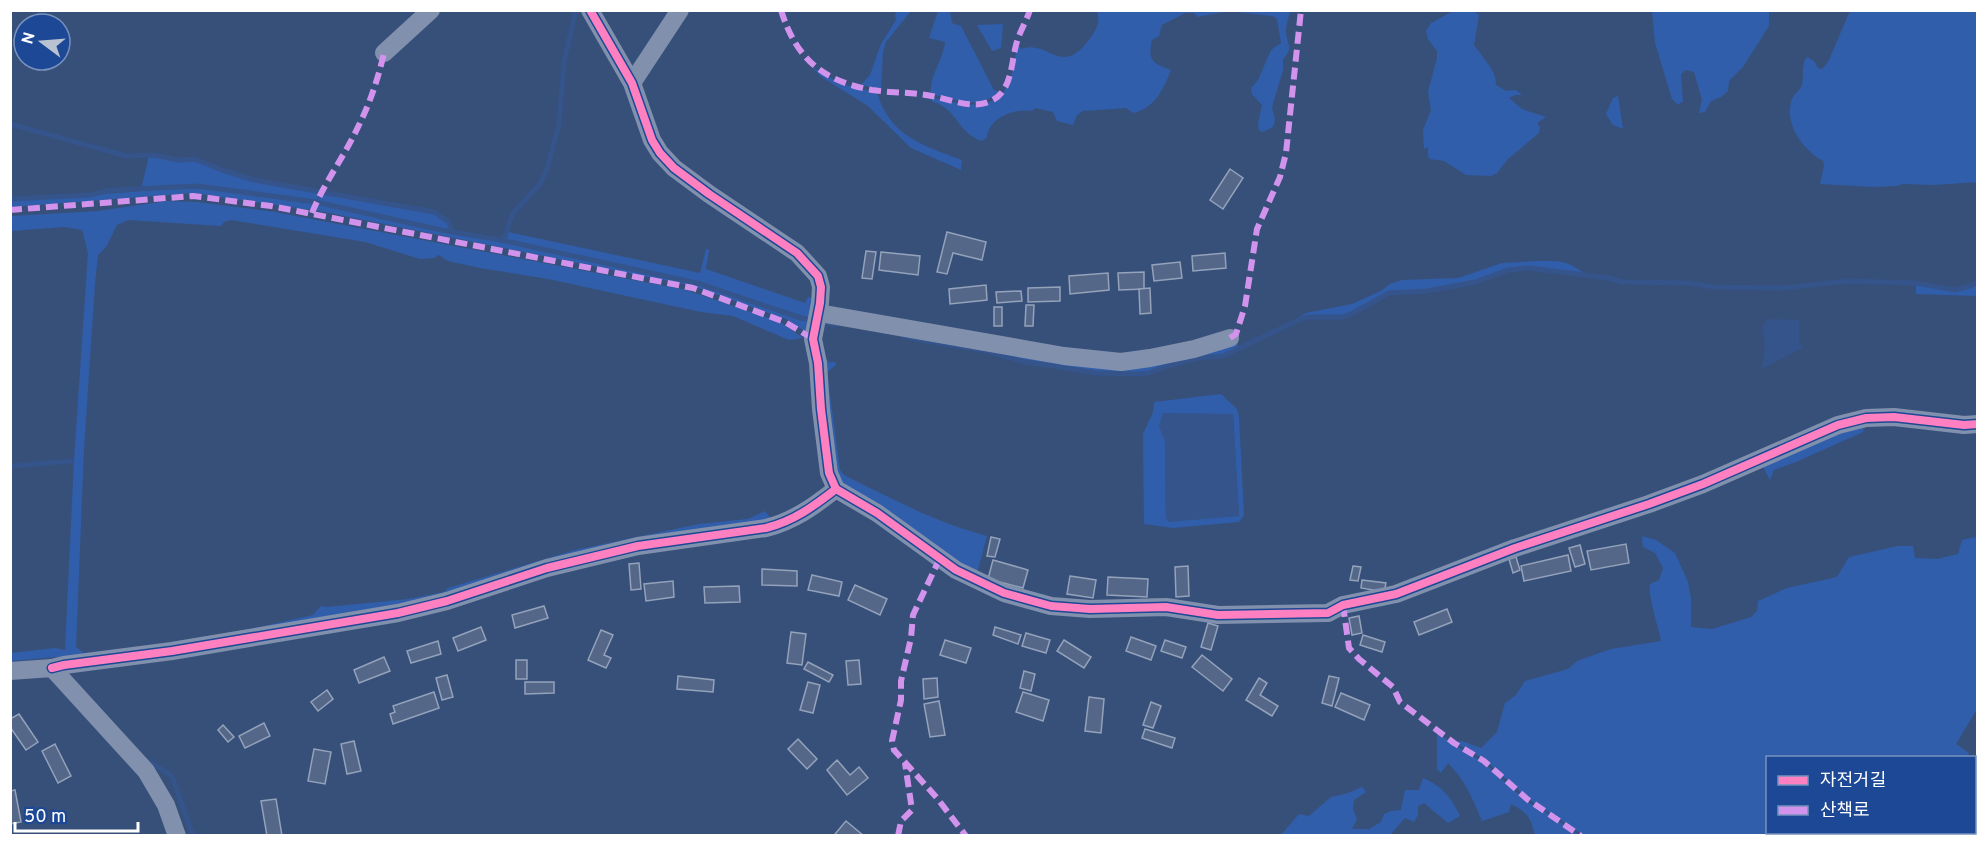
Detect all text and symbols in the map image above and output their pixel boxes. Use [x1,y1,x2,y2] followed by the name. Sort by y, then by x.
[12,12,72,72] north arrow
[18,30,41,47] text: N
[1766,756,1976,834] legend
[1820,770,1886,793] text: 자전거길
[15,795,138,833] scale bar
[1820,800,1870,823] text: 산책로
[24,806,66,829] text: 50 m

